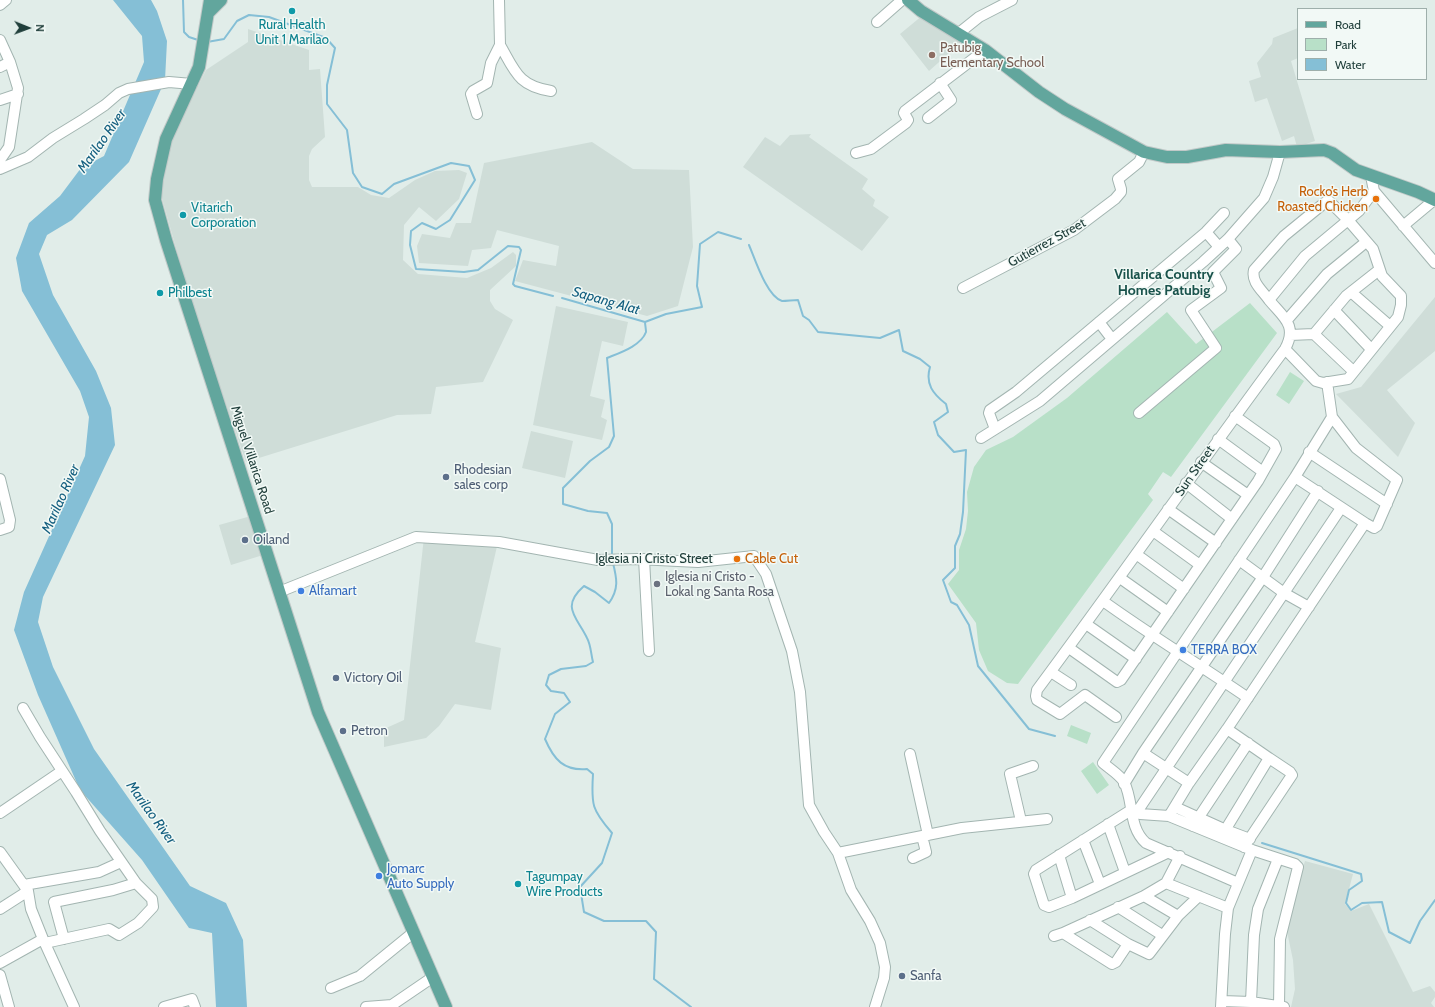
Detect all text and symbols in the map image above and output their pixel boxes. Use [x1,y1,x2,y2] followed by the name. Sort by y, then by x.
[287,6,297,16] marker: Rural Health Unit 1 Marilao
[8,8,48,48] north arrow
[1297,8,1427,80] legend
[255,17,329,48] place label: Rural Health Unit 1 Marilao
[1335,17,1361,32] text: Road
[33,24,47,32] text: N
[1335,37,1357,52] text: Park
[940,40,1044,71] place label: Patubig Elementary School
[927,50,937,60] marker: Patubig Elementary School
[1335,57,1365,72] text: Water
[74,106,130,176] water label: Marilao River
[1277,184,1368,215] place label: Rocko’s Herb Roasted Chicken
[1371,194,1381,204] marker: Rocko’s Herb Roasted Chicken
[191,200,256,231] place label: Vitarich Corporation
[178,210,188,220] marker: Vitarich Corporation
[1005,215,1089,271] street label: Gutierrez Street
[1114,267,1214,300] district label: Villarica Country Homes Patubig
[570,283,642,319] water label: Sapang Alat
[168,285,212,301] place label: Philbest
[155,288,165,298] marker: Philbest
[227,404,277,516] street label: Miguel Villarica Road
[1172,443,1218,499] street label: Sun Street
[38,462,84,536] water label: Marilao River
[454,462,511,493] place label: Rhodesian sales corp
[441,472,451,482] marker: Rhodesian sales corp
[253,532,289,548] place label: Oiland
[240,535,250,545] marker: Oiland
[595,551,713,567] street label: Iglesia ni Cristo Street
[745,551,798,567] place label: Cable Cut
[732,554,742,564] marker: Cable Cut
[665,569,774,600] place label: Iglesia ni Cristo - Lokal ng Santa Rosa
[652,579,662,589] marker: Iglesia ni Cristo - Lokal ng Santa Rosa
[309,583,357,599] place label: Alfamart
[296,586,306,596] marker: Alfamart
[1191,642,1257,658] place label: TERRA BOX
[1178,645,1188,655] marker: TERRA BOX
[344,670,402,686] place label: Victory Oil
[331,673,341,683] marker: Victory Oil
[351,723,388,739] place label: Petron
[338,726,348,736] marker: Petron
[123,778,179,848] water label: Marilao River
[387,861,454,892] place label: Jomarc Auto Supply
[526,869,603,900] place label: Tagumpay Wire Products
[374,871,384,881] marker: Jomarc Auto Supply
[513,879,523,889] marker: Tagumpay Wire Products
[910,968,942,984] place label: Sanfa
[897,971,907,981] marker: Sanfa

